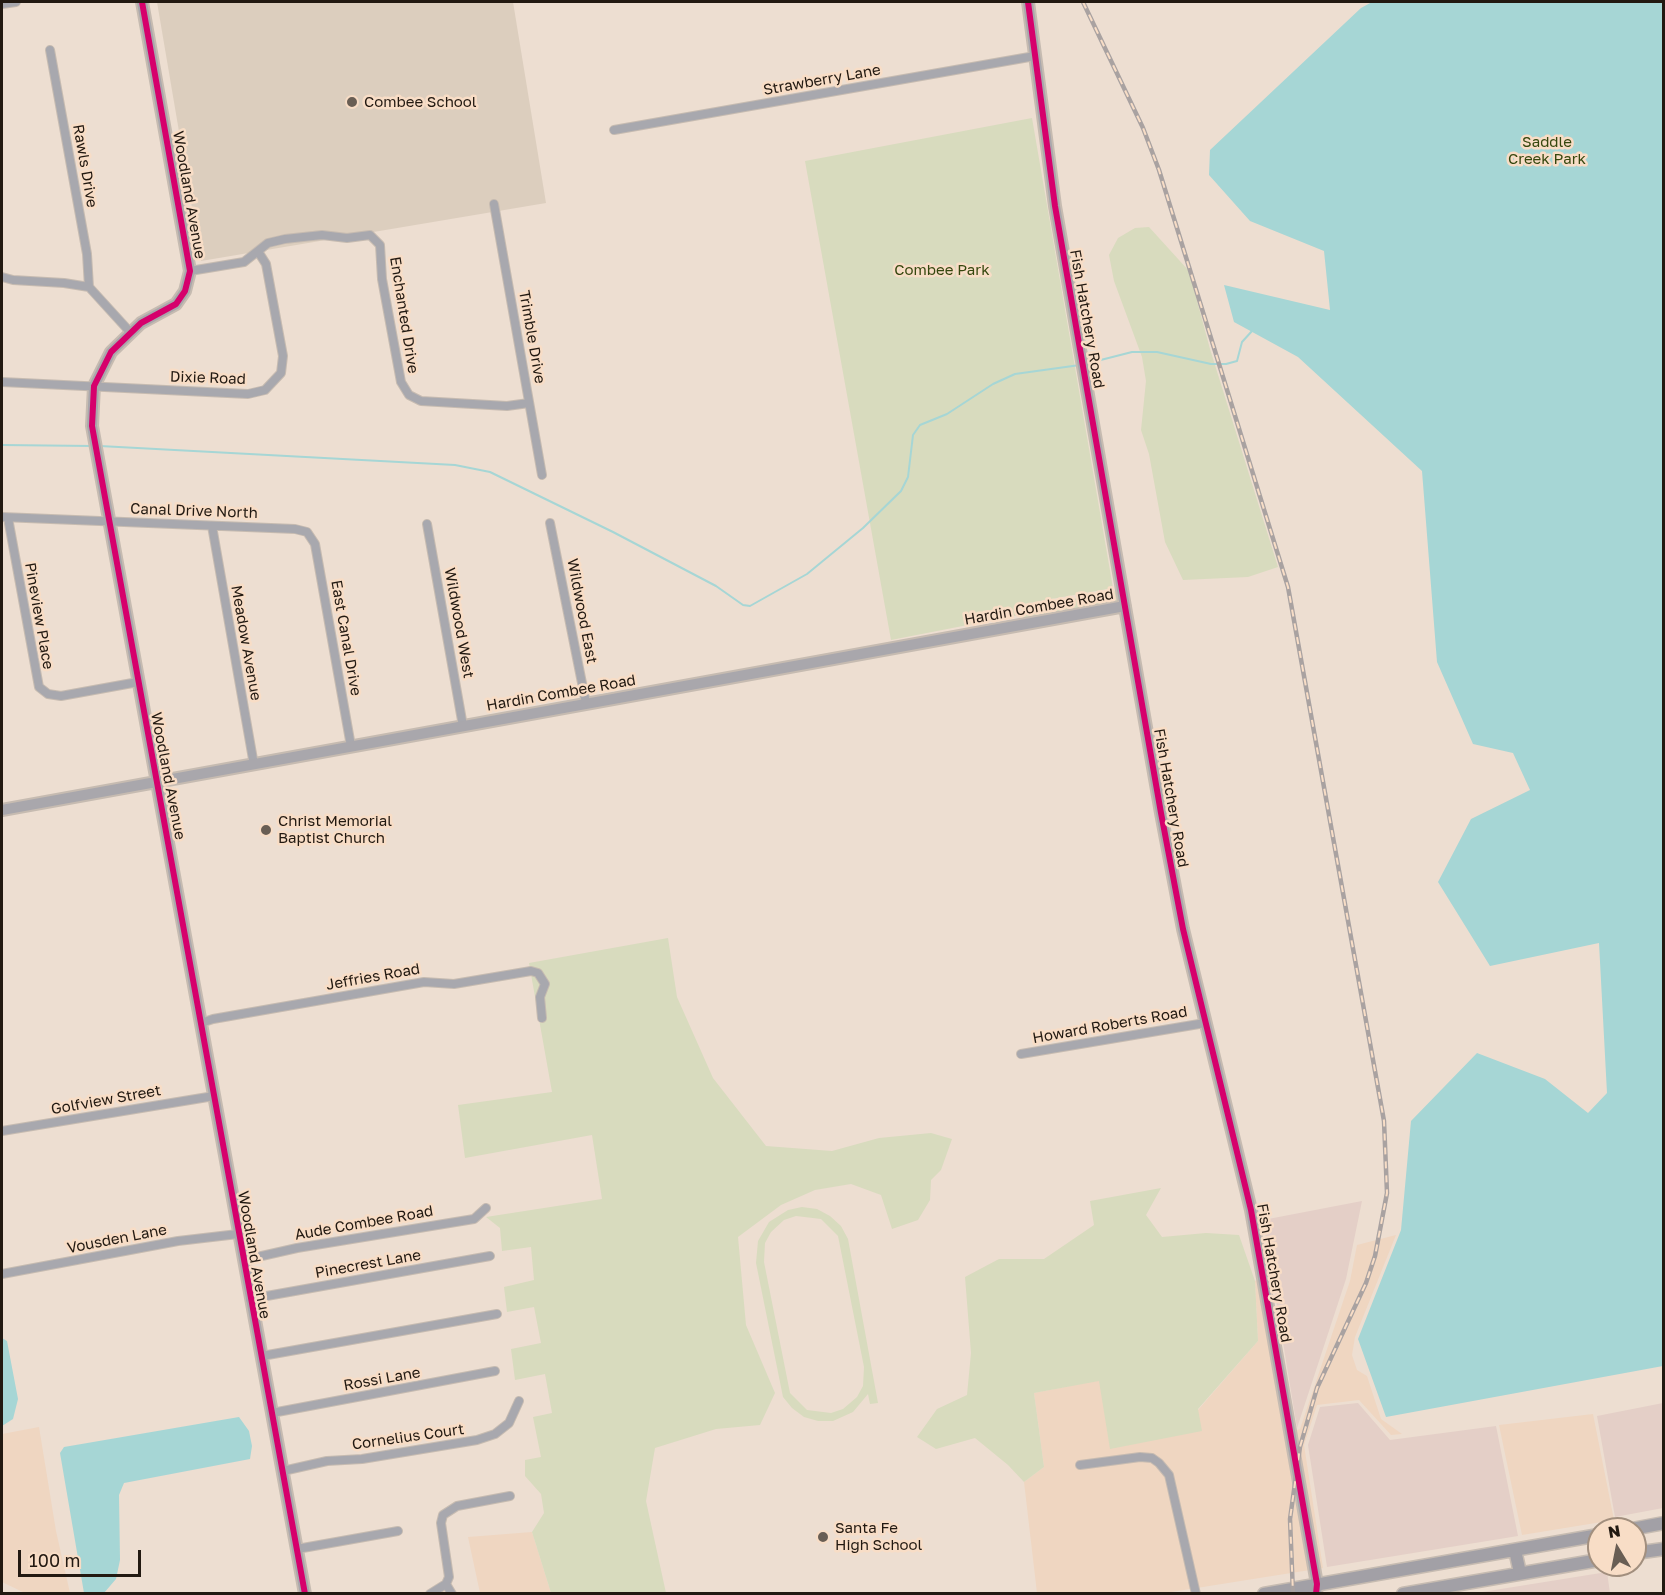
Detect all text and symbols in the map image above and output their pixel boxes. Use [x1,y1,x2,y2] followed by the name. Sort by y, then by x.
[762,61,882,99] street label: Strawberry Lane
[364,93,477,111] place label: Combee School
[345,95,359,109] marker: Combee School
[69,123,101,209] street label: Rawls Drive
[169,130,209,260] street label: Woodland Avenue
[1508,133,1586,168] park label: Saddle Creek Park
[1066,248,1108,390] street label: Fish Hatchery Road
[386,255,422,375] street label: Enchanted Drive
[894,261,990,279] park label: Combee Park
[515,289,549,385] street label: Trimble Drive
[170,368,246,388] street label: Dixie Road
[130,500,258,522] street label: Canal Drive North
[563,557,601,665] street label: Wildwood East
[21,561,57,671] street label: Pineview Place
[440,566,478,680] street label: Wildwood West
[327,579,365,697] street label: East Canal Drive
[227,584,265,702] street label: Meadow Avenue
[963,585,1115,629] street label: Hardin Combee Road
[485,671,637,715] street label: Hardin Combee Road
[147,711,189,841] street label: Woodland Avenue
[1150,727,1192,869] street label: Fish Hatchery Road
[278,812,392,847] place label: Christ Memorial Baptist Church
[259,823,273,837] marker: Christ Memorial Baptist Church
[325,960,421,994] street label: Jeffries Road
[1031,1003,1189,1047] street label: Howard Roberts Road
[50,1081,162,1119] street label: Golfview Street
[234,1190,274,1320] street label: Woodland Avenue
[293,1202,435,1244] street label: Aude Combee Road
[1253,1202,1295,1344] street label: Fish Hatchery Road
[66,1221,168,1257] street label: Vousden Lane
[314,1246,422,1282] street label: Pinecrest Lane
[342,1363,422,1395] street label: Rossi Lane
[351,1420,465,1454] street label: Cornelius Court
[1587,1517,1647,1577] north arrow
[835,1519,922,1554] place label: Santa Fe High School
[1606,1520,1622,1542] text: N
[816,1530,830,1544] marker: Santa Fe High School
[21,1538,144,1576] scale bar
[29,1549,80,1571] text: 100 m

